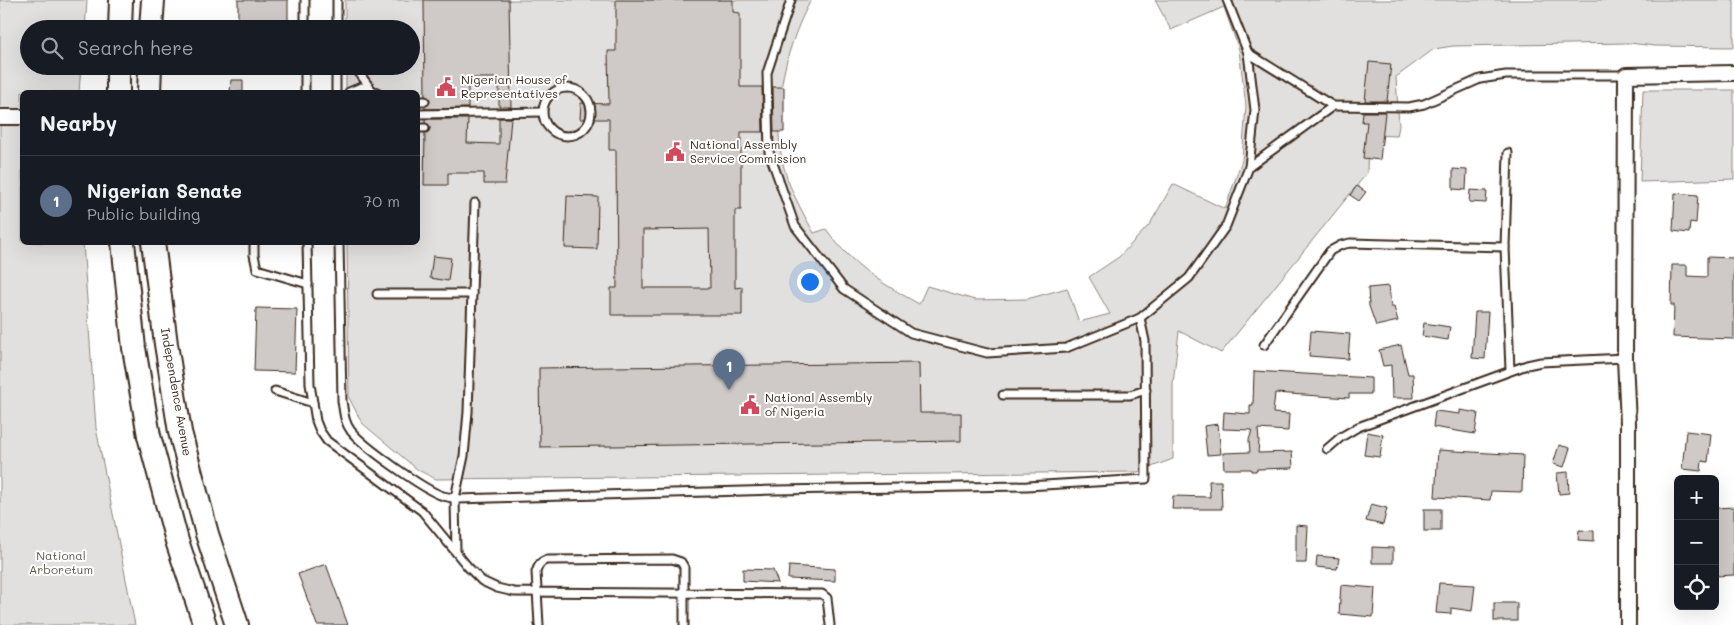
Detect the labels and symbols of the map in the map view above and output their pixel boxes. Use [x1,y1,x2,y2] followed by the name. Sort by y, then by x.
[461,71,567,101] place label: Nigerian House of Representatives
[435,76,457,98] public building icon: Nigerian House of Representatives
[690,136,806,166] place label: National Assembly Service Commission
[664,141,686,163] public building icon: National Assembly Service Commission
[797,269,823,295] your location
[158,326,196,457] street label: Independence Avenue
[713,349,745,390] pin: 1
[765,389,872,419] place label: National Assembly of Nigeria
[739,394,761,416] public building icon: National Assembly of Nigeria
[29,547,93,577] park label: National Arboretum

